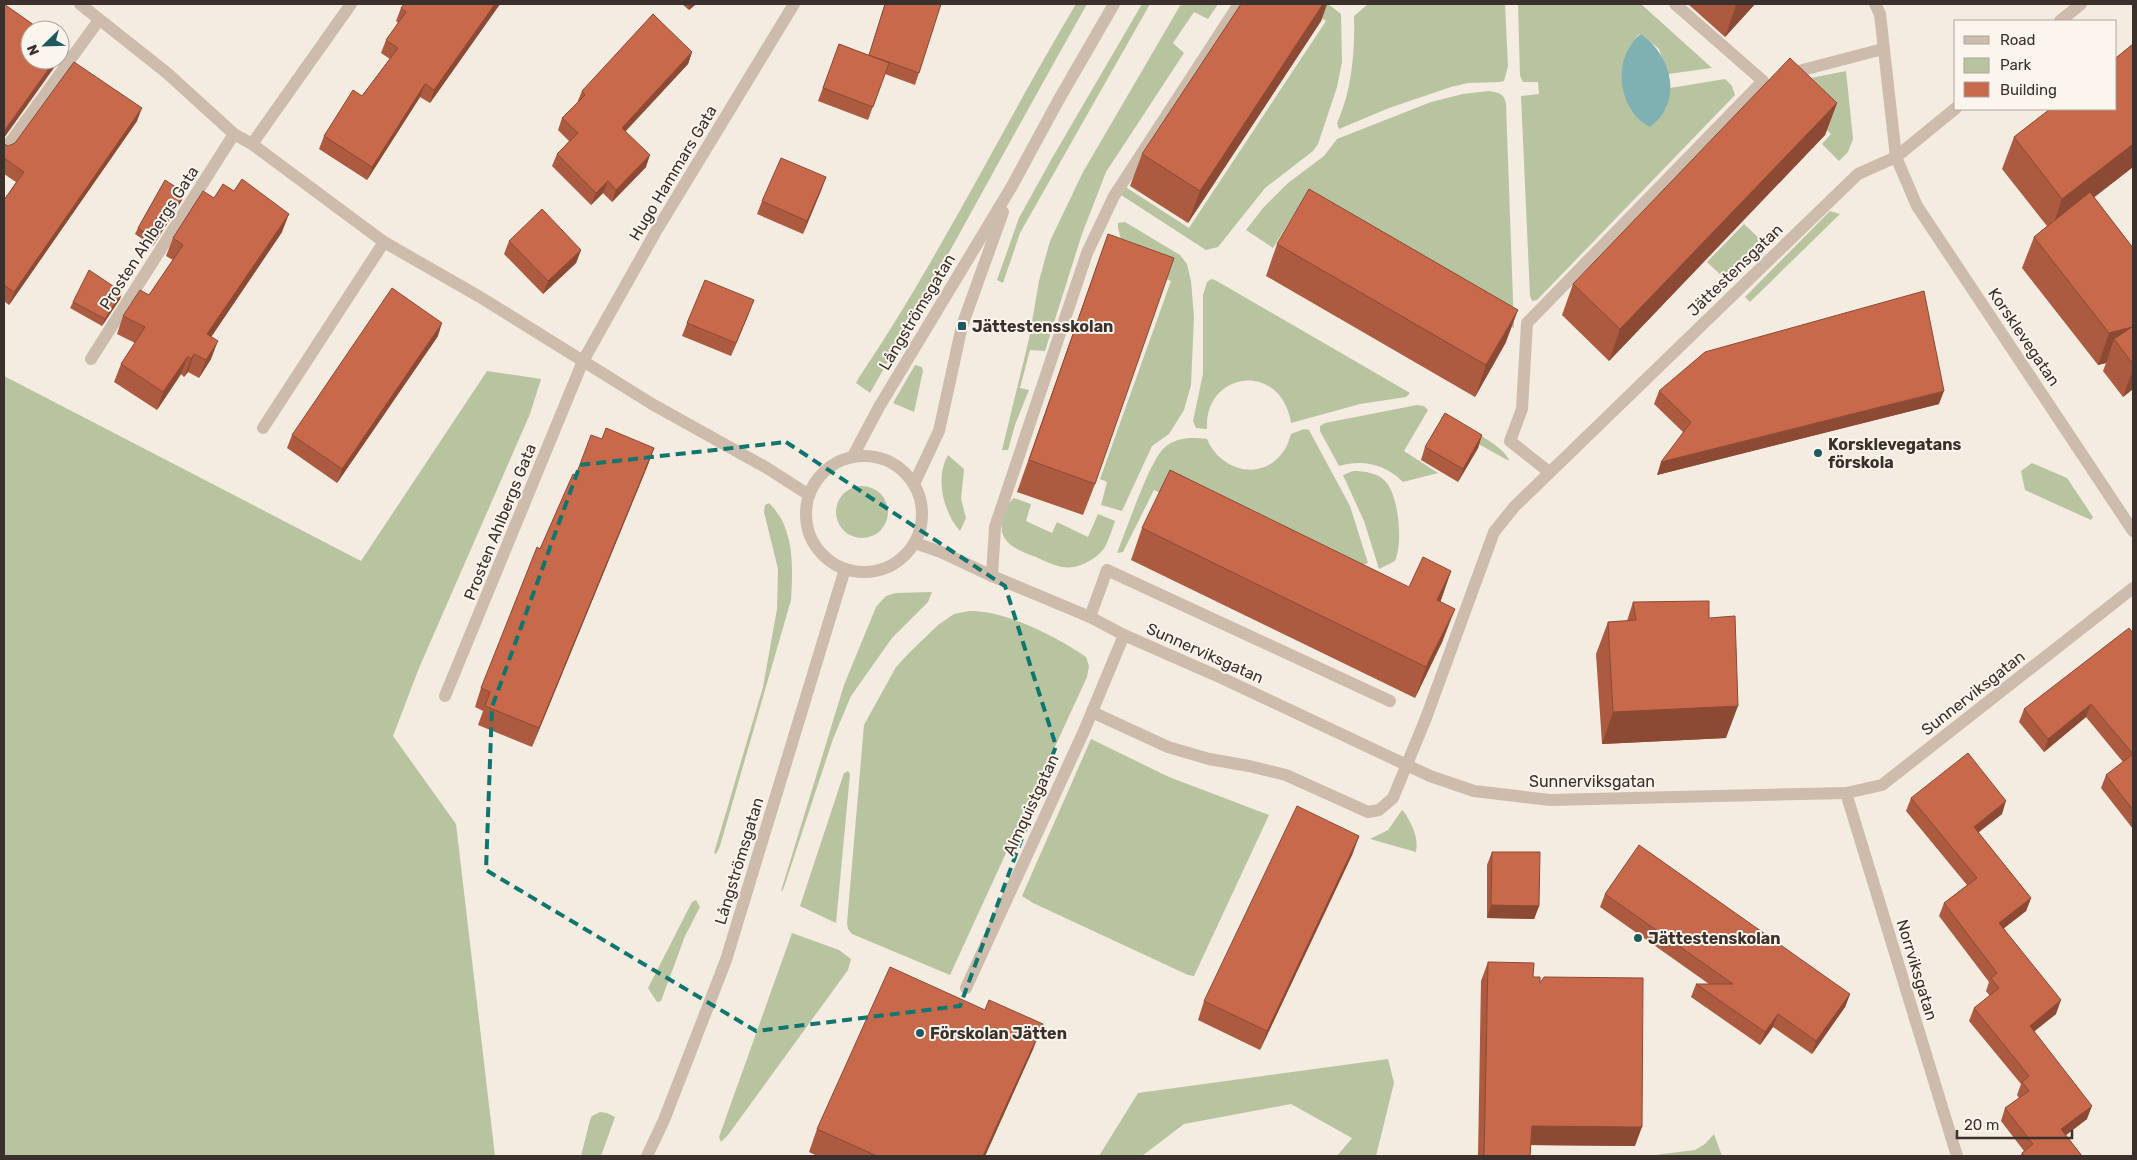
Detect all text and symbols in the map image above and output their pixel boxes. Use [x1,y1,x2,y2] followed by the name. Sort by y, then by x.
[20,20,70,70] north arrow
[1954,20,2117,110] legend
[2000,31,2036,49] text: Road
[24,42,43,58] text: N
[2000,56,2031,74] text: Park
[2000,81,2057,99] text: Building
[625,102,721,244] street label: Hugo Hammars Gata
[96,163,202,313] street label: Prosten Ahlbergs Gata
[1684,220,1786,320] street label: Jättestensgatan
[875,251,959,373] street label: Långströmsgatan
[1984,284,2064,390] street label: Korsklevegatan
[972,317,1113,336] place label: Jättestensskolan
[956,320,968,332] marker: Jättestensskolan
[1828,435,1962,472] place label: Korsklevegatans förskola
[460,441,540,603] street label: Prosten Ahlbergs Gata
[1812,447,1824,459] marker: Korsklevegatans förskola
[1144,619,1266,687] street label: Sunnerviksgatan
[1917,647,2029,739] street label: Sunnerviksgatan
[999,751,1063,859] street label: Almquistgatan
[1529,772,1655,791] street label: Sunnerviksgatan
[711,795,767,927] street label: Långströmsgatan
[1893,917,1941,1023] street label: Norrviksgatan
[1648,929,1781,948] place label: Jättestenskolan
[1632,932,1644,944] marker: Jättestenskolan
[930,1024,1067,1043] place label: Förskolan Jätten
[914,1027,926,1039] marker: Förskolan Jätten
[1957,1108,2072,1140] scale bar
[1964,1116,1999,1134] text: 20 m

